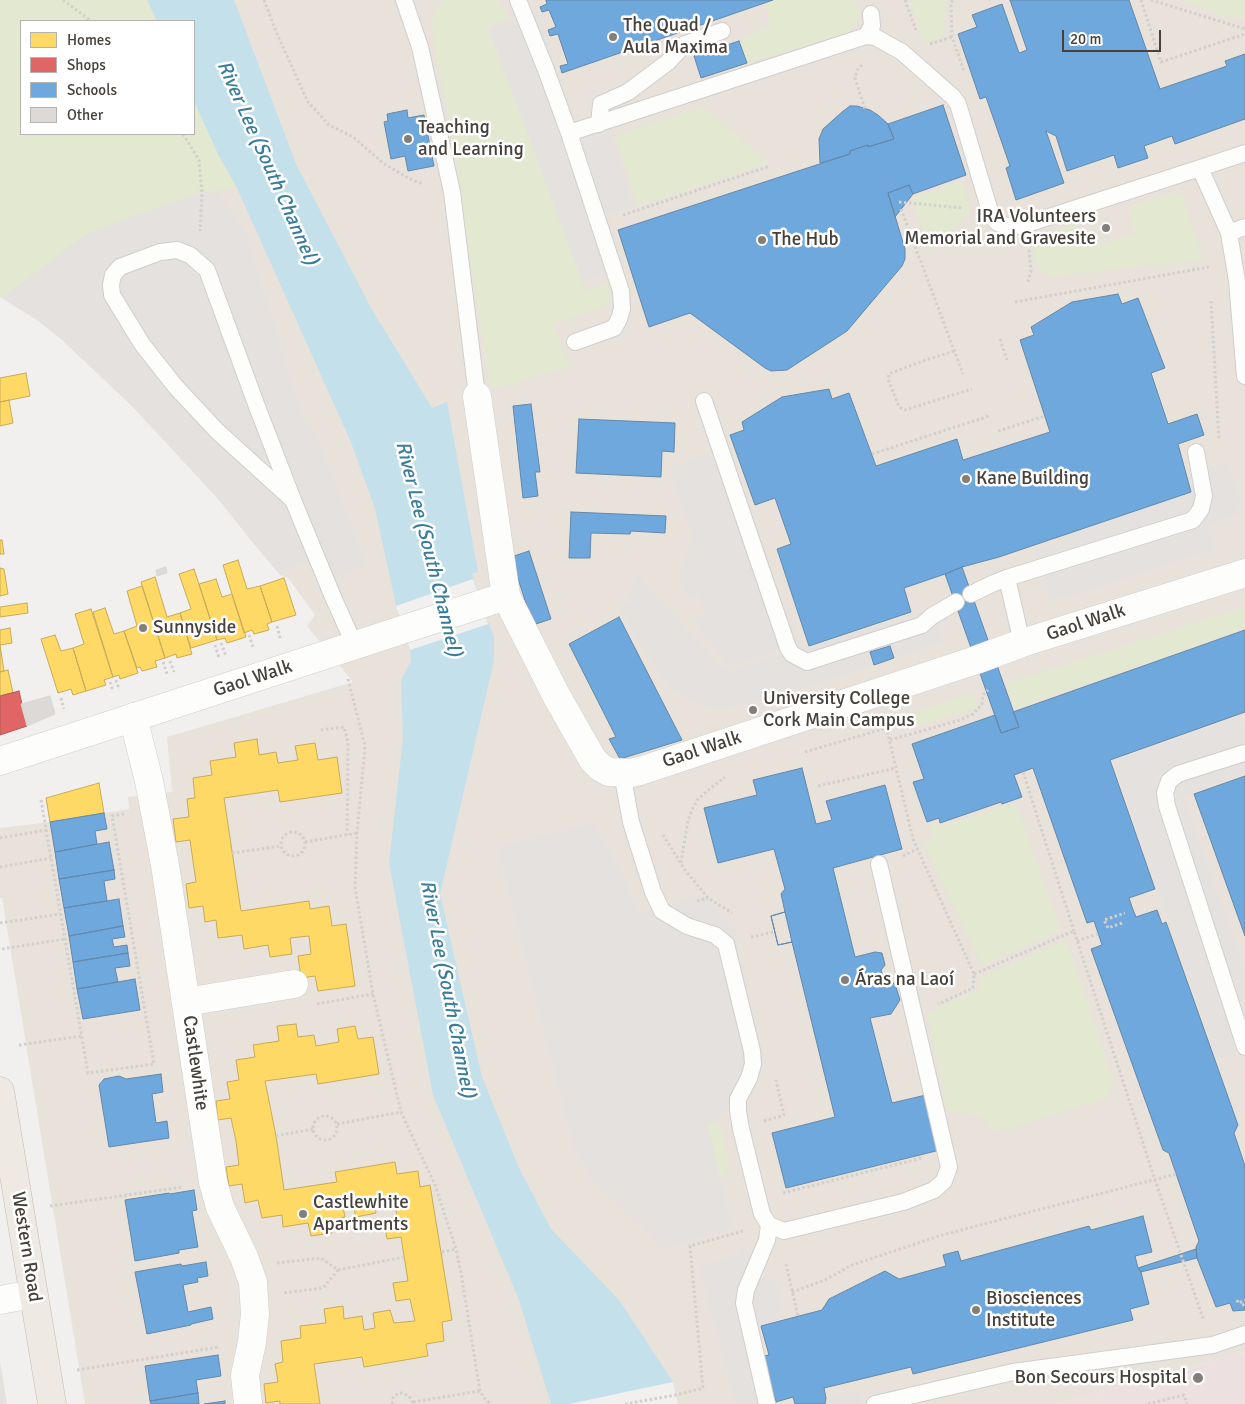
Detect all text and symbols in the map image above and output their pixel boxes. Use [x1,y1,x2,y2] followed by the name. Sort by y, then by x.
[623,15,728,59] place label: The Quad / Aula Maxima
[20,20,195,135] legend
[1065,20,1164,52] scale bar
[1070,30,1101,48] text: 20 m
[67,31,111,49] text: Homes
[607,31,619,43] marker: The Quad / Aula Maxima
[67,56,106,74] text: Shops
[211,57,323,269] water label: River Lee (South Channel)
[67,81,117,99] text: Schools
[67,106,103,124] text: Other
[418,117,524,161] place label: Teaching and Learning
[402,133,414,145] marker: Teaching and Learning
[904,206,1096,250] place label: IRA Volunteers Memorial and Gravesite
[1100,222,1112,234] marker: IRA Volunteers Memorial and Gravesite
[772,229,839,251] place label: The Hub
[756,234,768,246] marker: The Hub
[390,439,466,659] water label: River Lee (South Channel)
[976,468,1089,490] place label: Kane Building
[960,473,972,485] marker: Kane Building
[1044,600,1128,646] street label: Gaol Walk
[153,617,236,639] place label: Sunnyside
[137,622,149,634] marker: Sunnyside
[211,656,295,702] street label: Gaol Walk
[763,688,915,732] place label: University College Cork Main Campus
[747,704,759,716] marker: University College Cork Main Campus
[660,727,744,773] street label: Gaol Walk
[414,878,480,1100] water label: River Lee (South Channel)
[855,969,954,991] place label: Áras na Laoí
[839,974,851,986] marker: Áras na Laoí
[177,1014,213,1112] street label: Castlewhite
[6,1190,46,1304] street label: Western Road
[313,1192,409,1236] place label: Castlewhite Apartments
[297,1208,309,1220] marker: Castlewhite Apartments
[986,1288,1082,1332] place label: Biosciences Institute
[970,1304,982,1316] marker: Biosciences Institute
[1014,1367,1187,1389] place label: Bon Secours Hospital
[1191,1371,1205,1385] marker: Bon Secours Hospital

